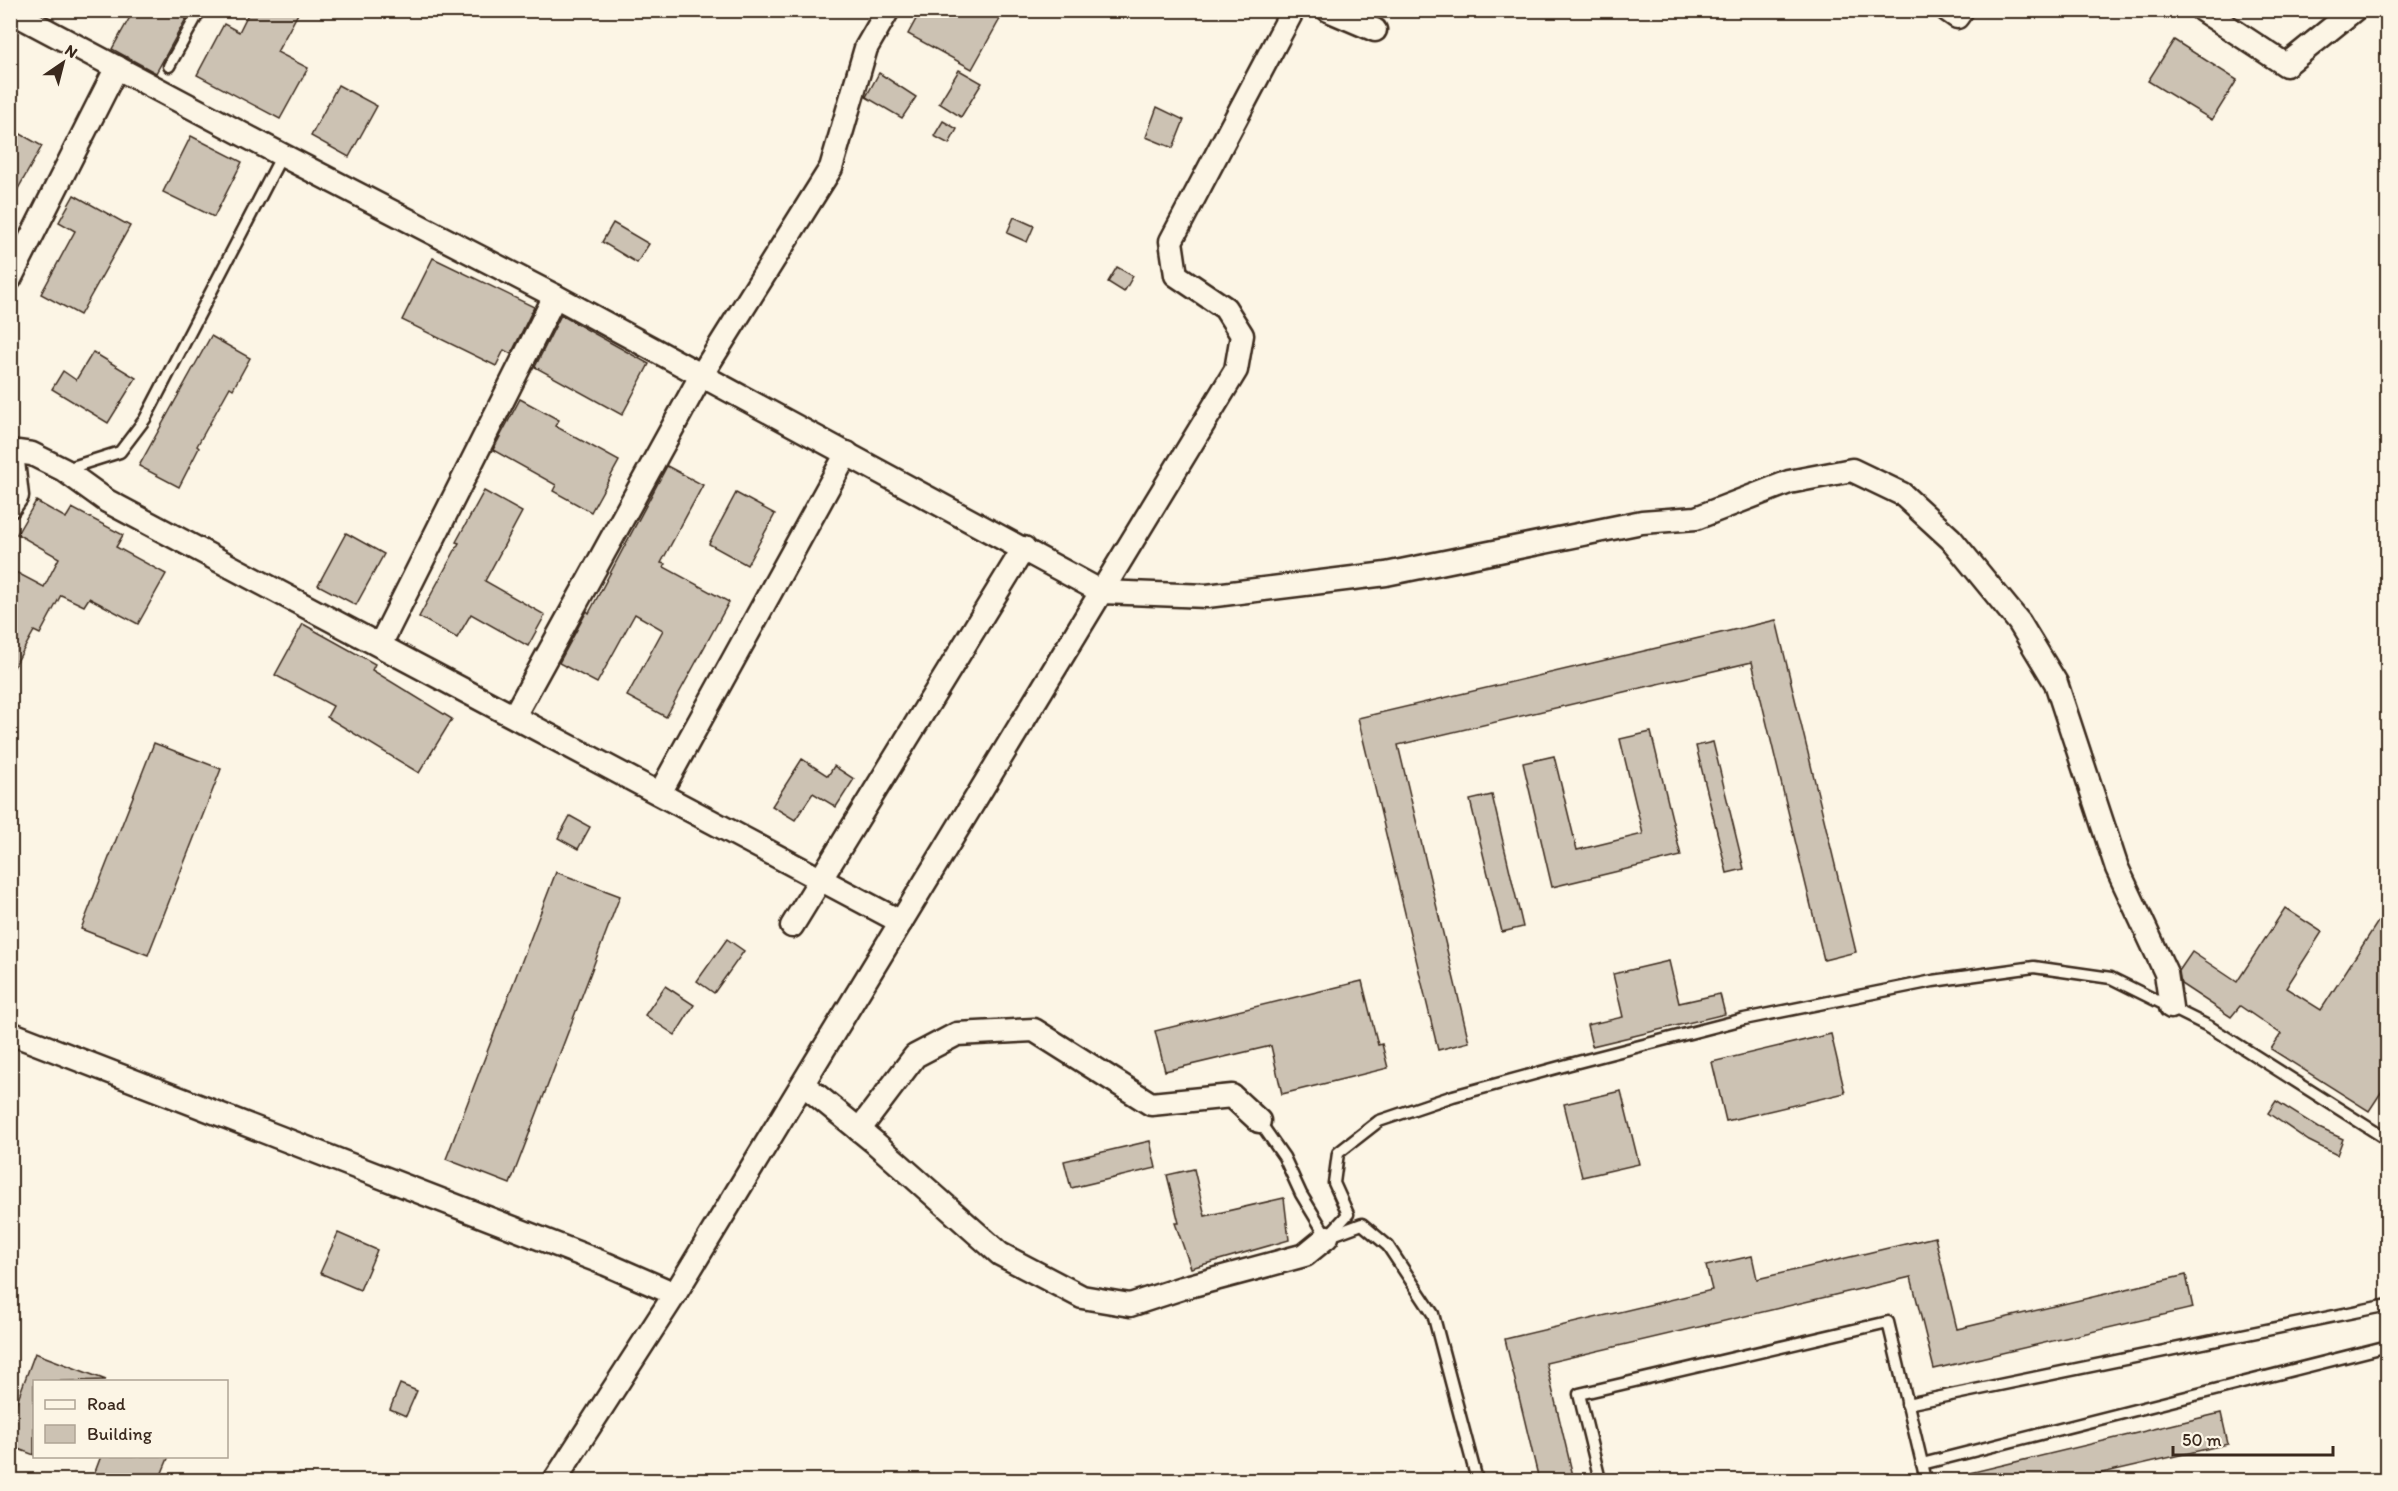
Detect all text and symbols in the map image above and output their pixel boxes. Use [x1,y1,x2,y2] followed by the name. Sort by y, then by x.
[33,33,93,93] north arrow
[61,40,81,62] text: N
[33,1380,228,1458] legend
[87,1393,126,1415] text: Road
[2173,1419,2334,1457] scale bar
[87,1423,153,1445] text: Building
[2182,1429,2222,1451] text: 50 m

